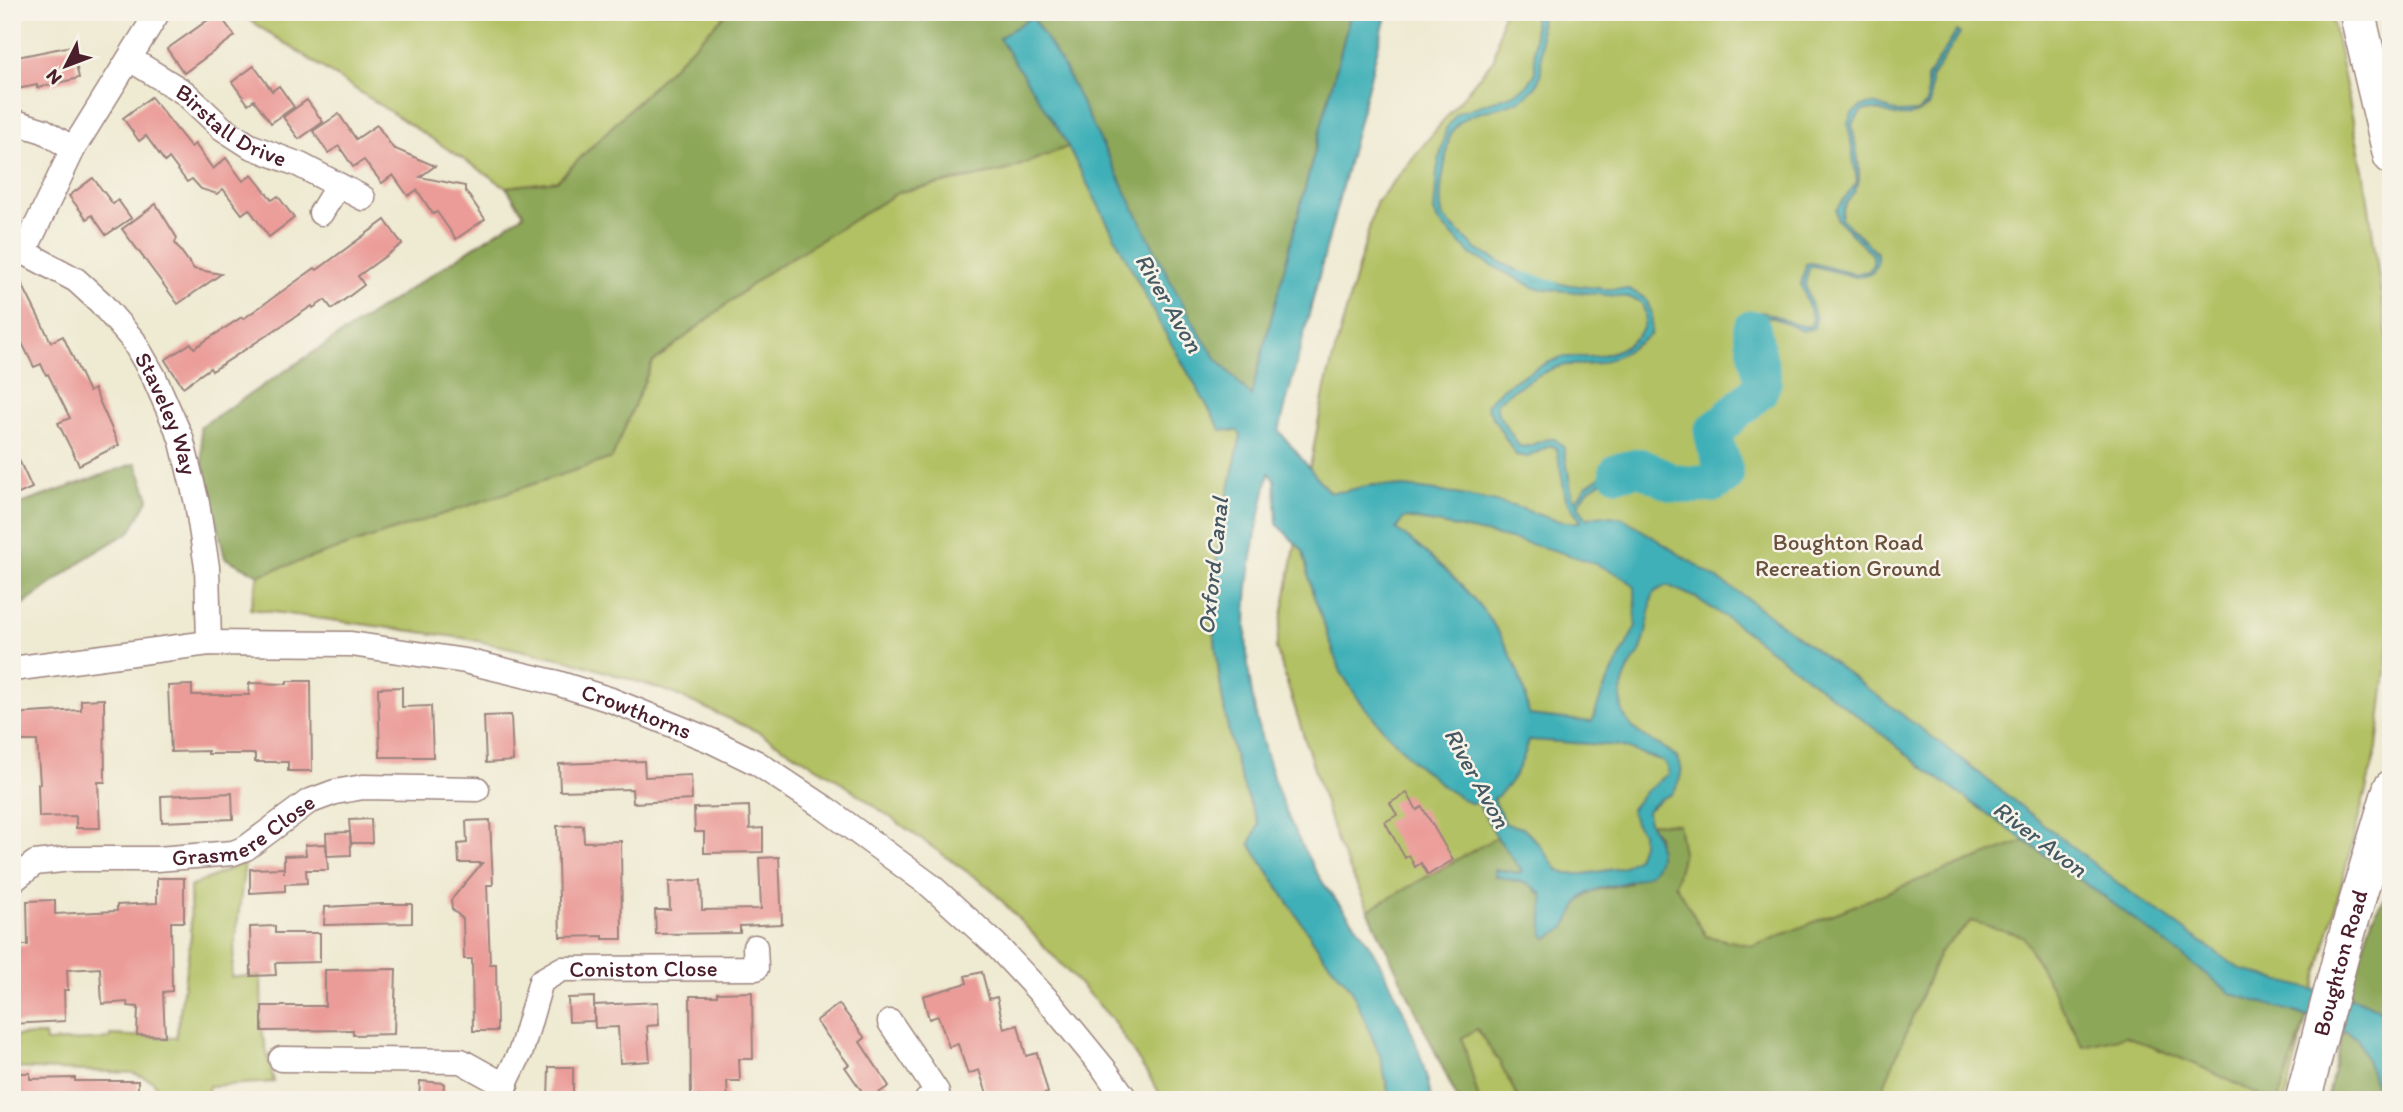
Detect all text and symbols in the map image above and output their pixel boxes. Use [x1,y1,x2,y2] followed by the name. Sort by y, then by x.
[32,32,102,102] north arrow
[41,65,67,90] text: N
[171,77,291,173] street label: Birstall Drive
[1129,248,1210,358] water label: River Avon
[129,347,204,478] street label: Staveley Way
[1191,494,1234,636] water label: Oxford Canal
[1755,528,1941,582] park label: Boughton Road Recreation Ground
[578,678,696,745] street label: Crowthorns
[1438,723,1517,833] water label: River Avon
[171,788,320,872] street label: Grasmere Close
[1988,794,2093,883] water label: River Avon
[2306,886,2374,1039] street label: Boughton Road
[569,954,718,983] street label: Coniston Close

